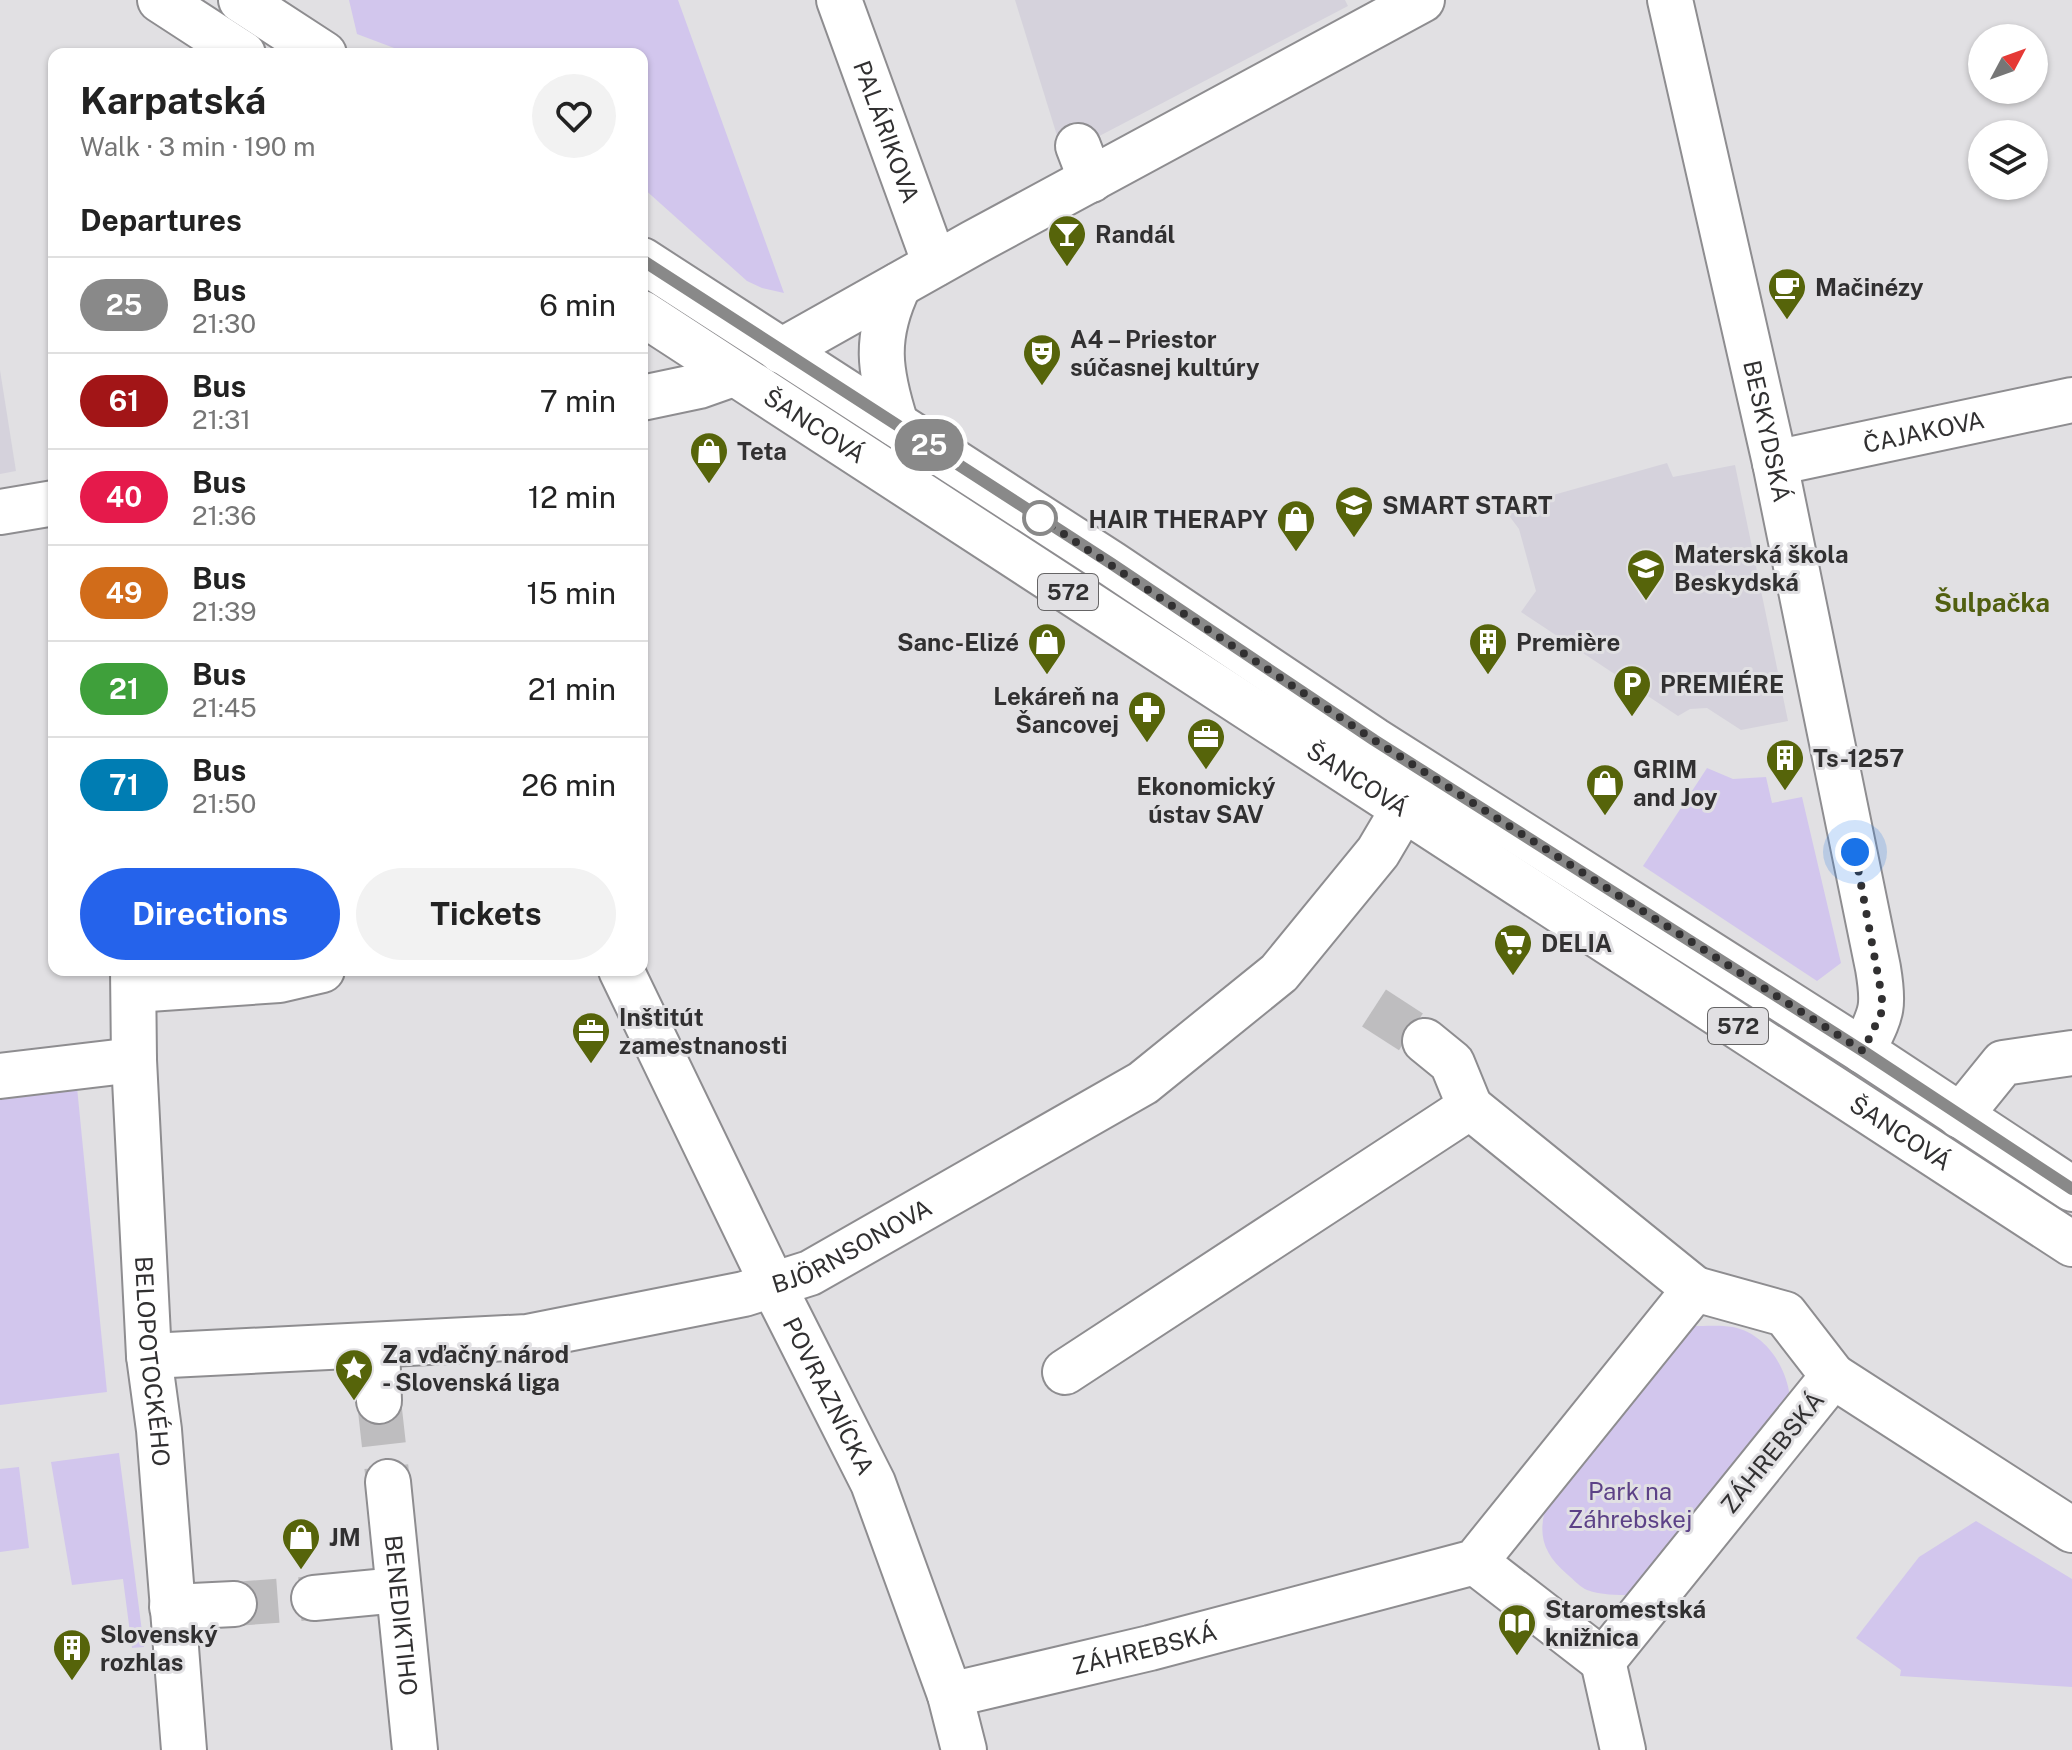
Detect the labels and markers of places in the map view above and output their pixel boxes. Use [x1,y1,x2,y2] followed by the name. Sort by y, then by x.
[1046,213,1088,268] bar icon: Randál
[1095,220,1175,248] place label: Randál
[1766,266,1808,321] cafe icon: Mačinézy
[1815,273,1924,301] place label: Mačinézy
[1070,325,1260,381] place label: A4 – Priestor súčasnej kultúry
[1021,332,1063,387] theatre icon: A4 – Priestor súčasnej kultúry
[688,430,730,485] shop icon: Teta
[737,437,787,465] place label: Teta
[1333,484,1375,539] school or university icon: SMART START
[1382,491,1553,519] place label: SMART START
[1275,498,1317,553] shop icon: HAIR THERAPY
[1023,501,1057,535] unlabelled marker
[1089,505,1268,533] place label: HAIR THERAPY
[1674,540,1849,596] place label: Materská škola Beskydská
[1625,547,1667,602] school or university icon: Materská škola Beskydská
[1026,621,1068,676] shop icon: Sanc-Elizé
[1467,621,1509,676] building icon: Premiѐre
[897,628,1019,656] place label: Sanc-Elizé
[1516,628,1620,656] place label: Premiѐre
[1611,663,1653,718] parking icon: PREMIÉRE
[1660,670,1784,698] place label: PREMIÉRE
[993,682,1119,738] place label: Lekáreň na Šancovej
[1126,689,1168,744] pharmacy icon: Lekáreň na Šancovej
[1185,716,1227,771] office icon: Ekonomický ústav SAV
[1764,737,1806,792] building icon: Ts-1257
[1813,744,1904,772] place label: Ts-1257
[1633,755,1718,811] place label: GRIM and Joy
[1584,762,1626,817] shop icon: GRIM and Joy
[1137,772,1276,828] place label: Ekonomický ústav SAV
[1492,922,1534,977] supermarket icon: DELIA
[1541,929,1612,957] place label: DELIA
[619,1003,787,1059] place label: Inštitút zamestnanosti
[570,1010,612,1065] office icon: Inštitút zamestnanosti
[382,1340,569,1396] place label: Za vďačný národ - Slovenská liga
[333,1347,375,1402] place icon: Za vďačný národ - Slovenská liga
[280,1516,322,1571] shop icon: JM
[329,1523,361,1551] place label: JM
[1545,1595,1706,1651] place label: Staromestská knižnica
[1496,1602,1538,1657] library icon: Staromestská knižnica
[100,1620,218,1676] place label: Slovenský rozhlas
[51,1627,93,1682] building icon: Slovenský rozhlas

